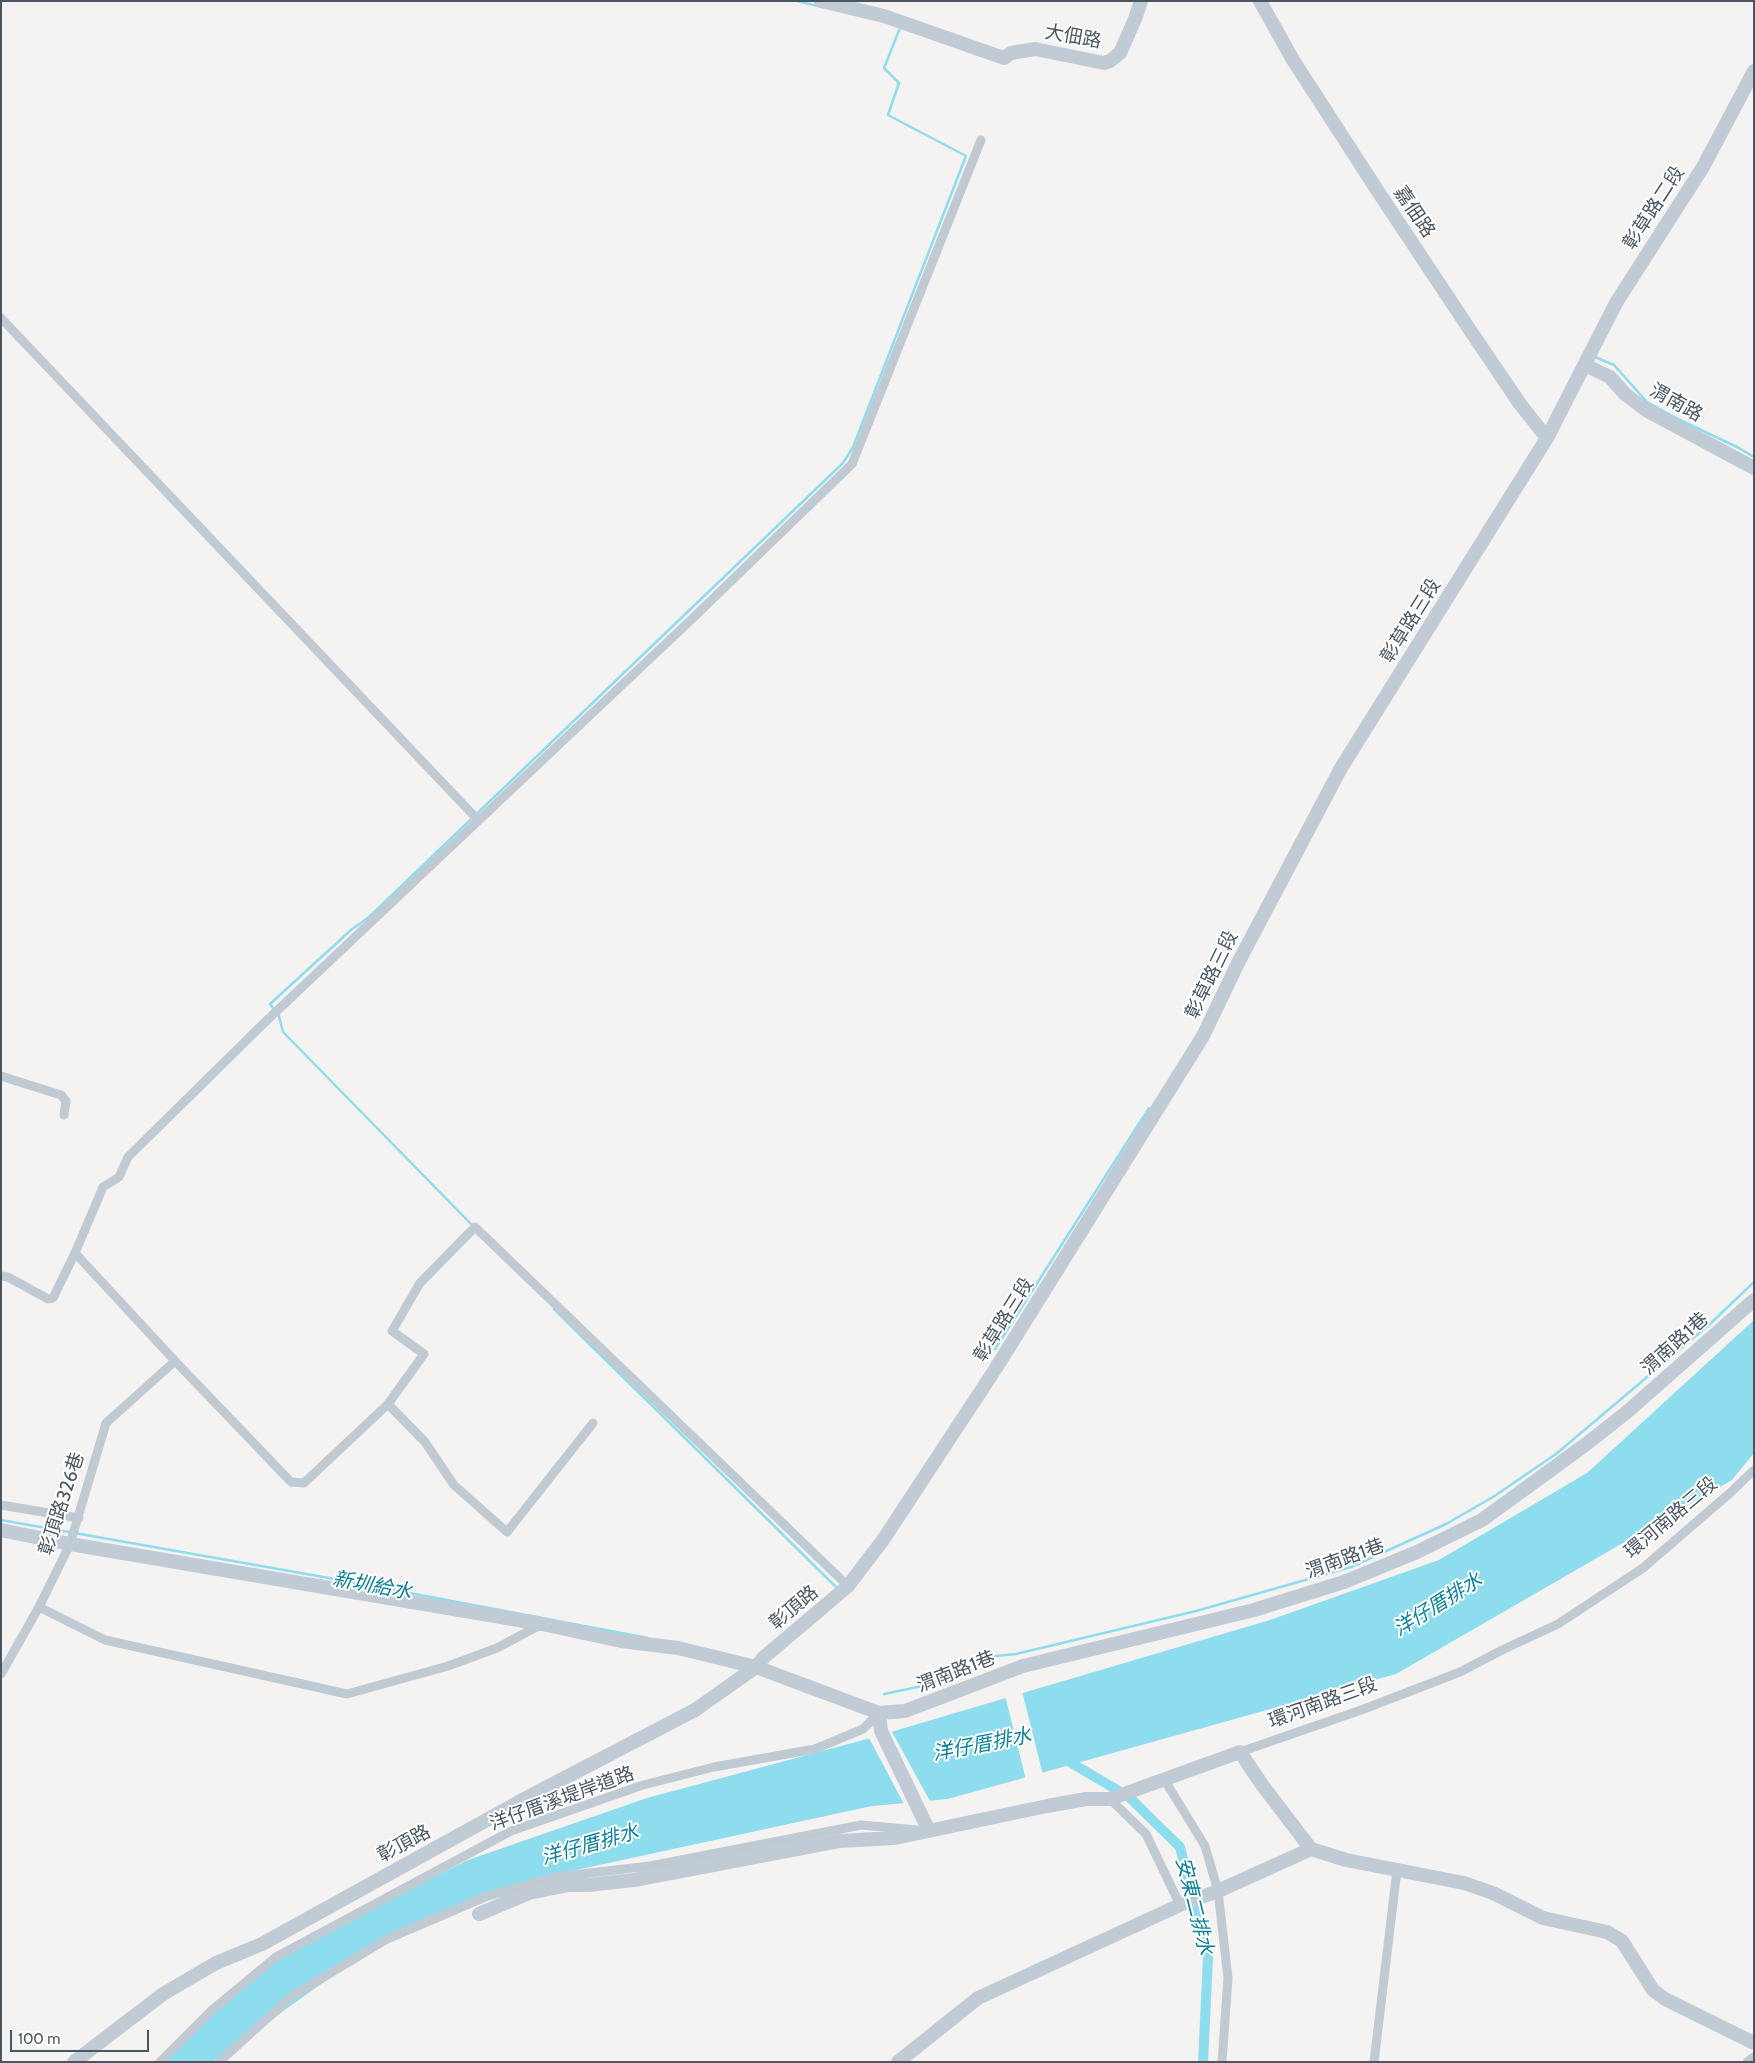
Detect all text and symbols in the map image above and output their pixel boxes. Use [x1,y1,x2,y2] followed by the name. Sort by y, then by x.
[1043,21,1103,53] street label: 大佃路
[1619,162,1689,254] street label: 彰草路二段
[1389,182,1439,242] street label: 嘉佃路
[1646,379,1706,427] street label: 渭南路
[1376,575,1446,667] street label: 彰草路三段
[1181,927,1243,1023] street label: 彰草路三段
[969,1274,1039,1366] street label: 彰草路三段
[1637,1308,1713,1380] street label: 渭南路1巷
[35,1450,89,1558] street label: 彰頂路326巷
[1620,1473,1722,1563] street label: 環河南路三段
[1302,1534,1388,1584] street label: 渭南路1巷
[331,1567,413,1605] water label: 新圳給水
[1389,1568,1487,1642] water label: 洋仔厝排水
[765,1581,823,1635] street label: 彰頂路
[914,1647,998,1697] street label: 渭南路1巷
[1266,1673,1380,1733] street label: 環河南路三段
[931,1724,1033,1766] water label: 洋仔厝排水
[487,1762,637,1836] street label: 洋仔厝溪堤岸道路
[539,1820,641,1870] water label: 洋仔厝排水
[373,1821,435,1867] street label: 彰頂路
[1170,1855,1218,1957] water label: 安東二排水
[12,2020,151,2052] scale bar
[18,2030,60,2048] text: 100 m

